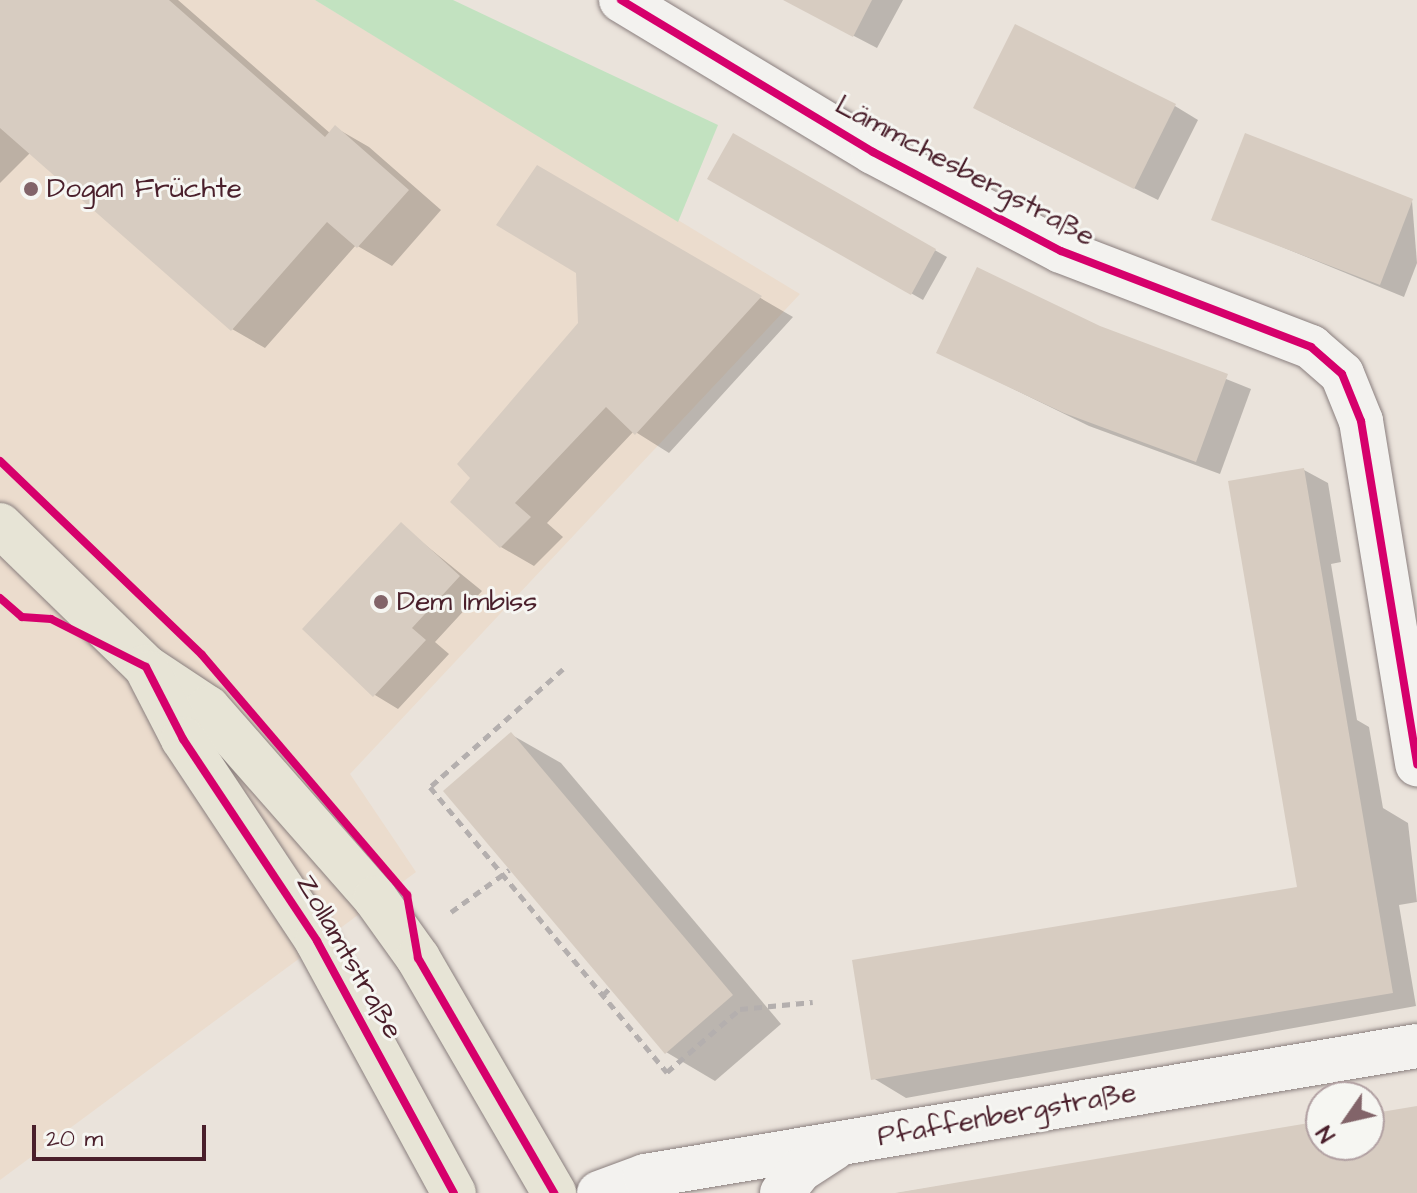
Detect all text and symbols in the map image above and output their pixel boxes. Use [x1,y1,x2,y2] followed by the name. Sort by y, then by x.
[830,88,1100,254] street label: Lämmchesbergstraße
[47,172,242,206] place label: Dogan Früchte
[22,180,40,198] marker: Dogan Früchte
[397,585,537,619] place label: Dem Imbiss
[372,593,390,611] marker: Dem Imbiss
[288,869,410,1045] street label: Zollamtstraße
[875,1076,1139,1154] street label: Pfaffenbergstraße
[1305,1081,1385,1161] north arrow
[36,1109,210,1159] scale bar
[1310,1119,1343,1148] text: N
[46,1122,103,1156] text: 20 m

